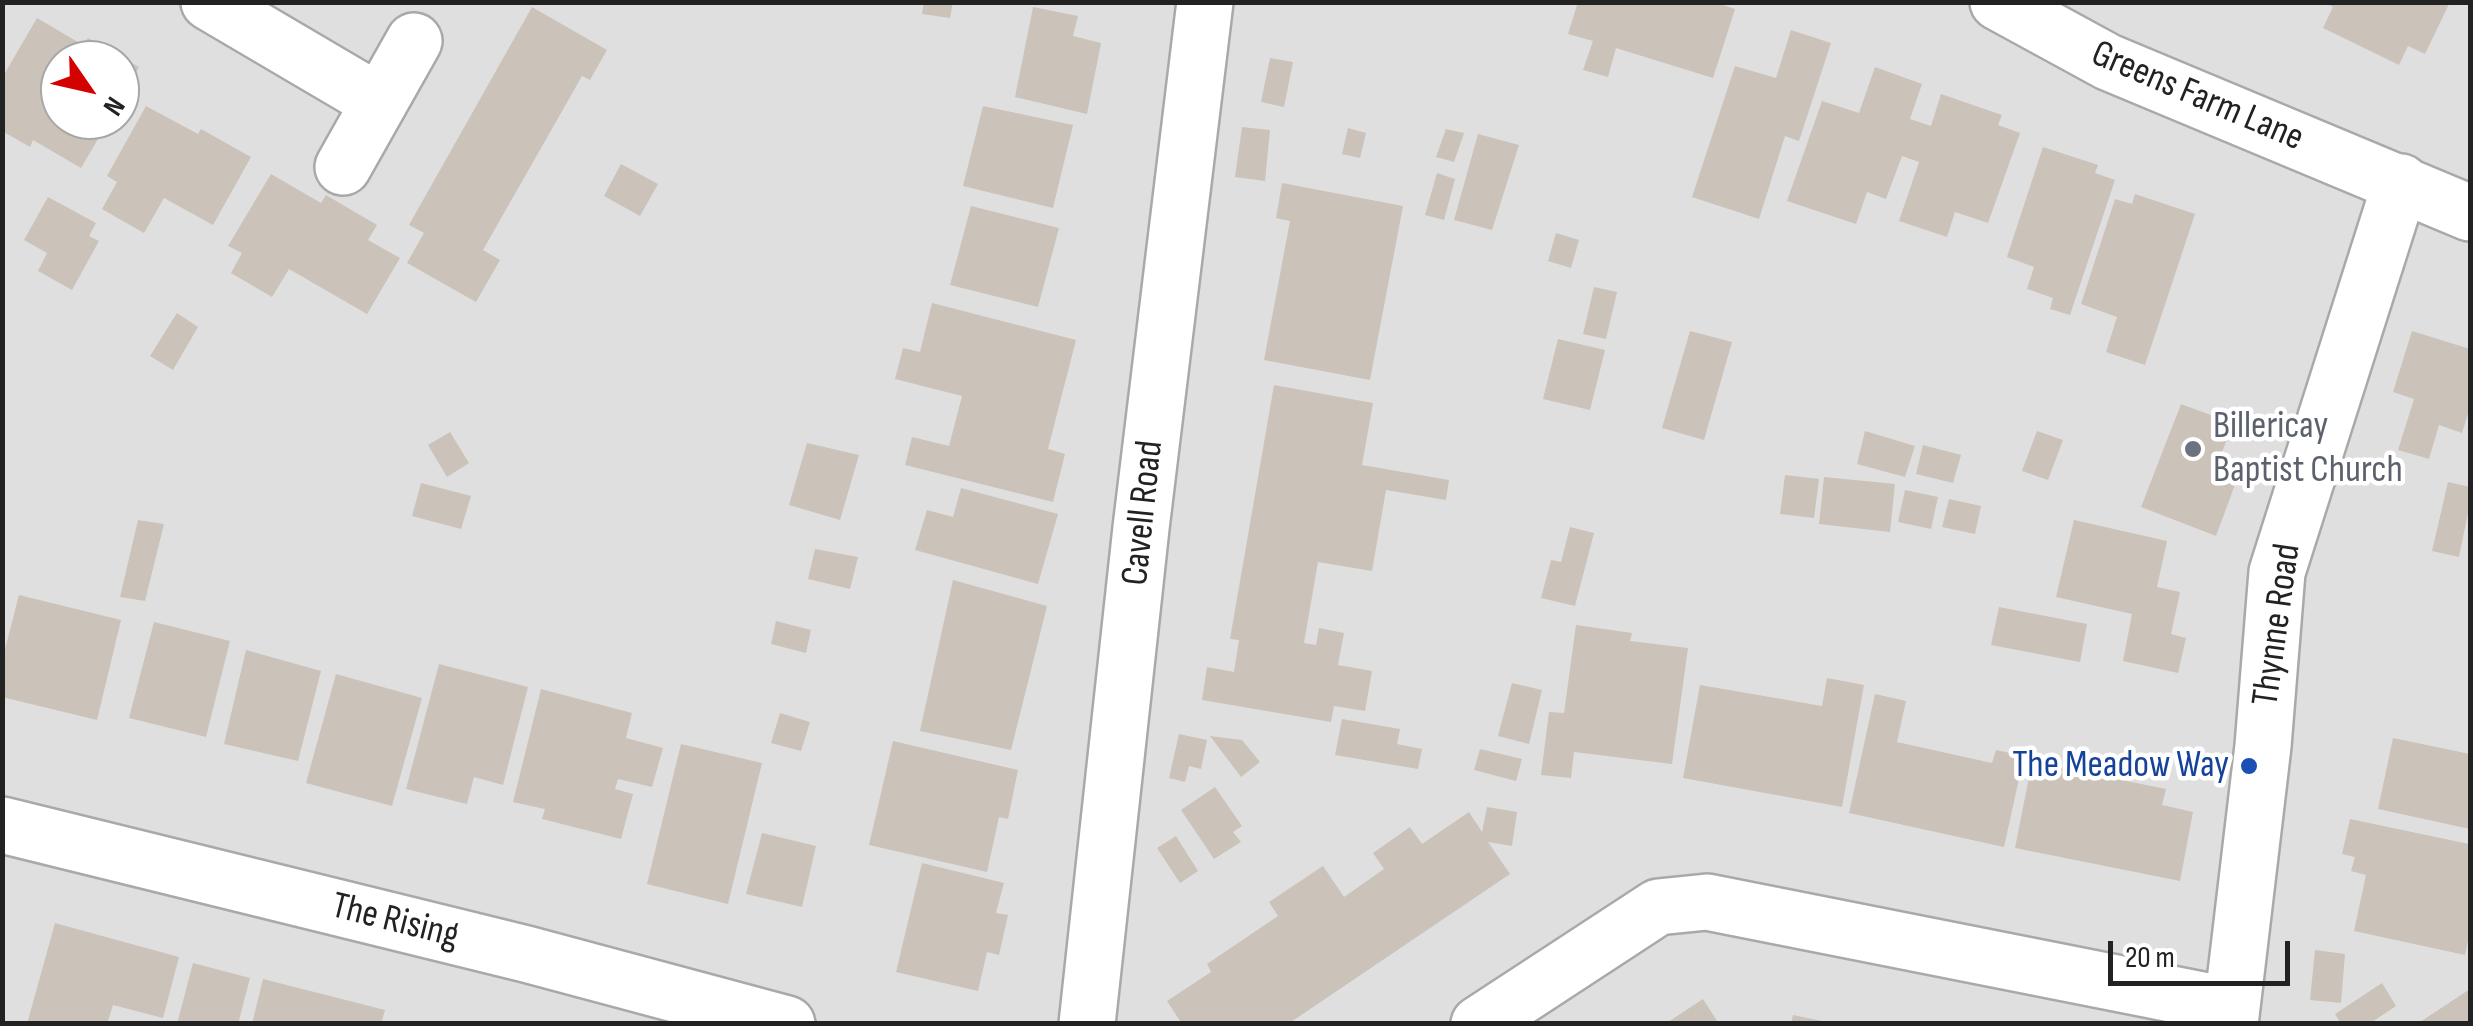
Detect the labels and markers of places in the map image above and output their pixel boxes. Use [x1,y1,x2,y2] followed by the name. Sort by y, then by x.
[2213,404,2403,494] place label: Billericay Baptist Church
[2182,438,2204,460] marker: Billericay Baptist Church
[2012,743,2229,789] place label: The Meadow Way
[2238,755,2260,777] marker: The Meadow Way

